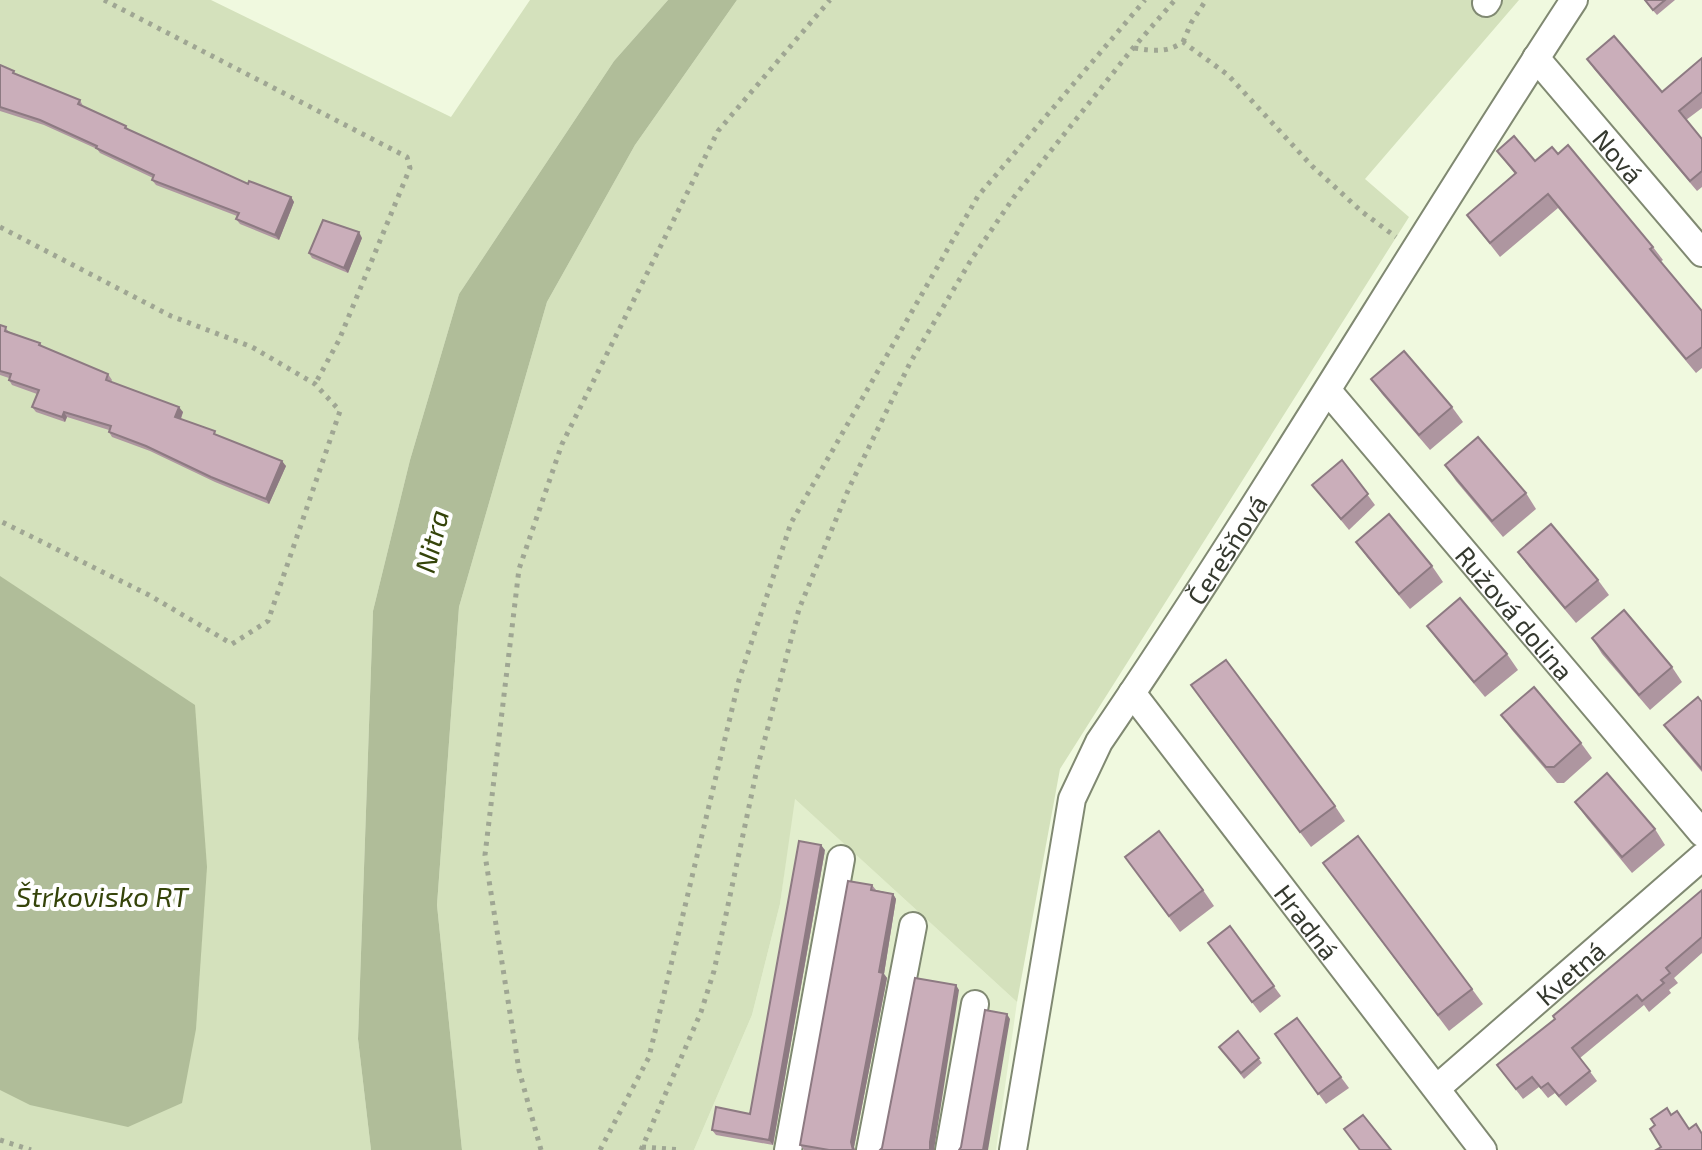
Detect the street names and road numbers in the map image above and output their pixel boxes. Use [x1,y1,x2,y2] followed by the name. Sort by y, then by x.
[1587,122,1651,189] street label: Nová
[1180,489,1273,610] street label: Čerešňová
[1450,539,1581,686] street label: Ružová dolina
[1269,878,1346,965] street label: Hradná
[1529,934,1611,1011] street label: Kvetná

